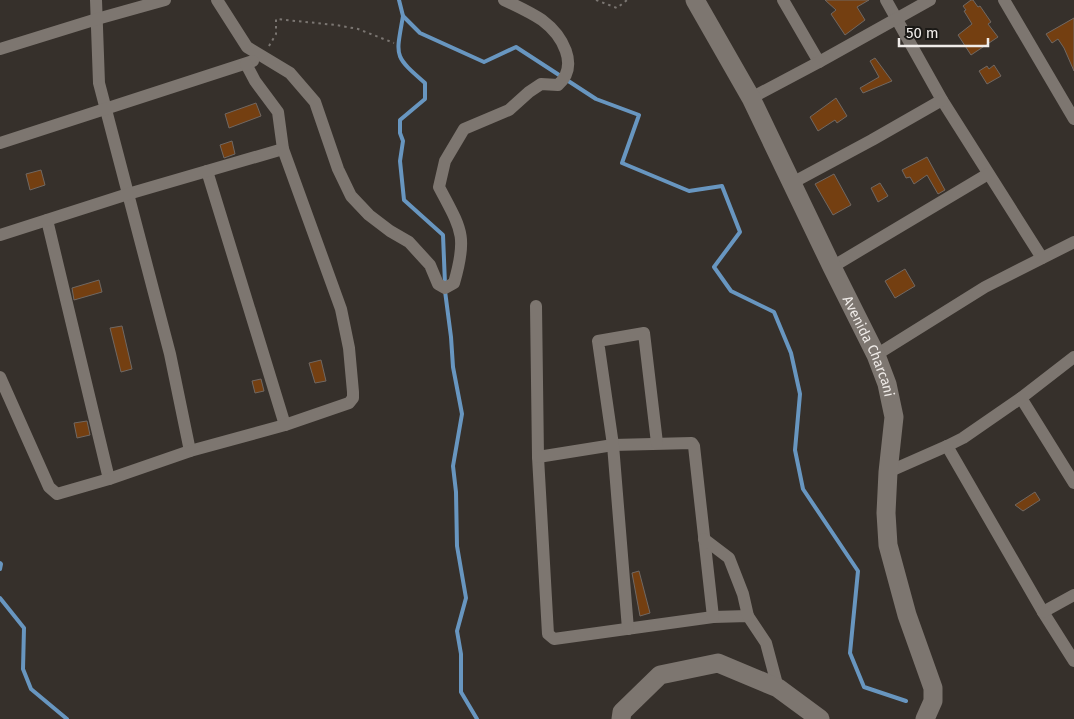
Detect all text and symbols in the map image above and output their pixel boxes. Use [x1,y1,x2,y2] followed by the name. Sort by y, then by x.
[899,15,988,47] scale bar
[906,24,939,42] text: 50 m
[839,293,898,398] street label: Avenida Charcani

